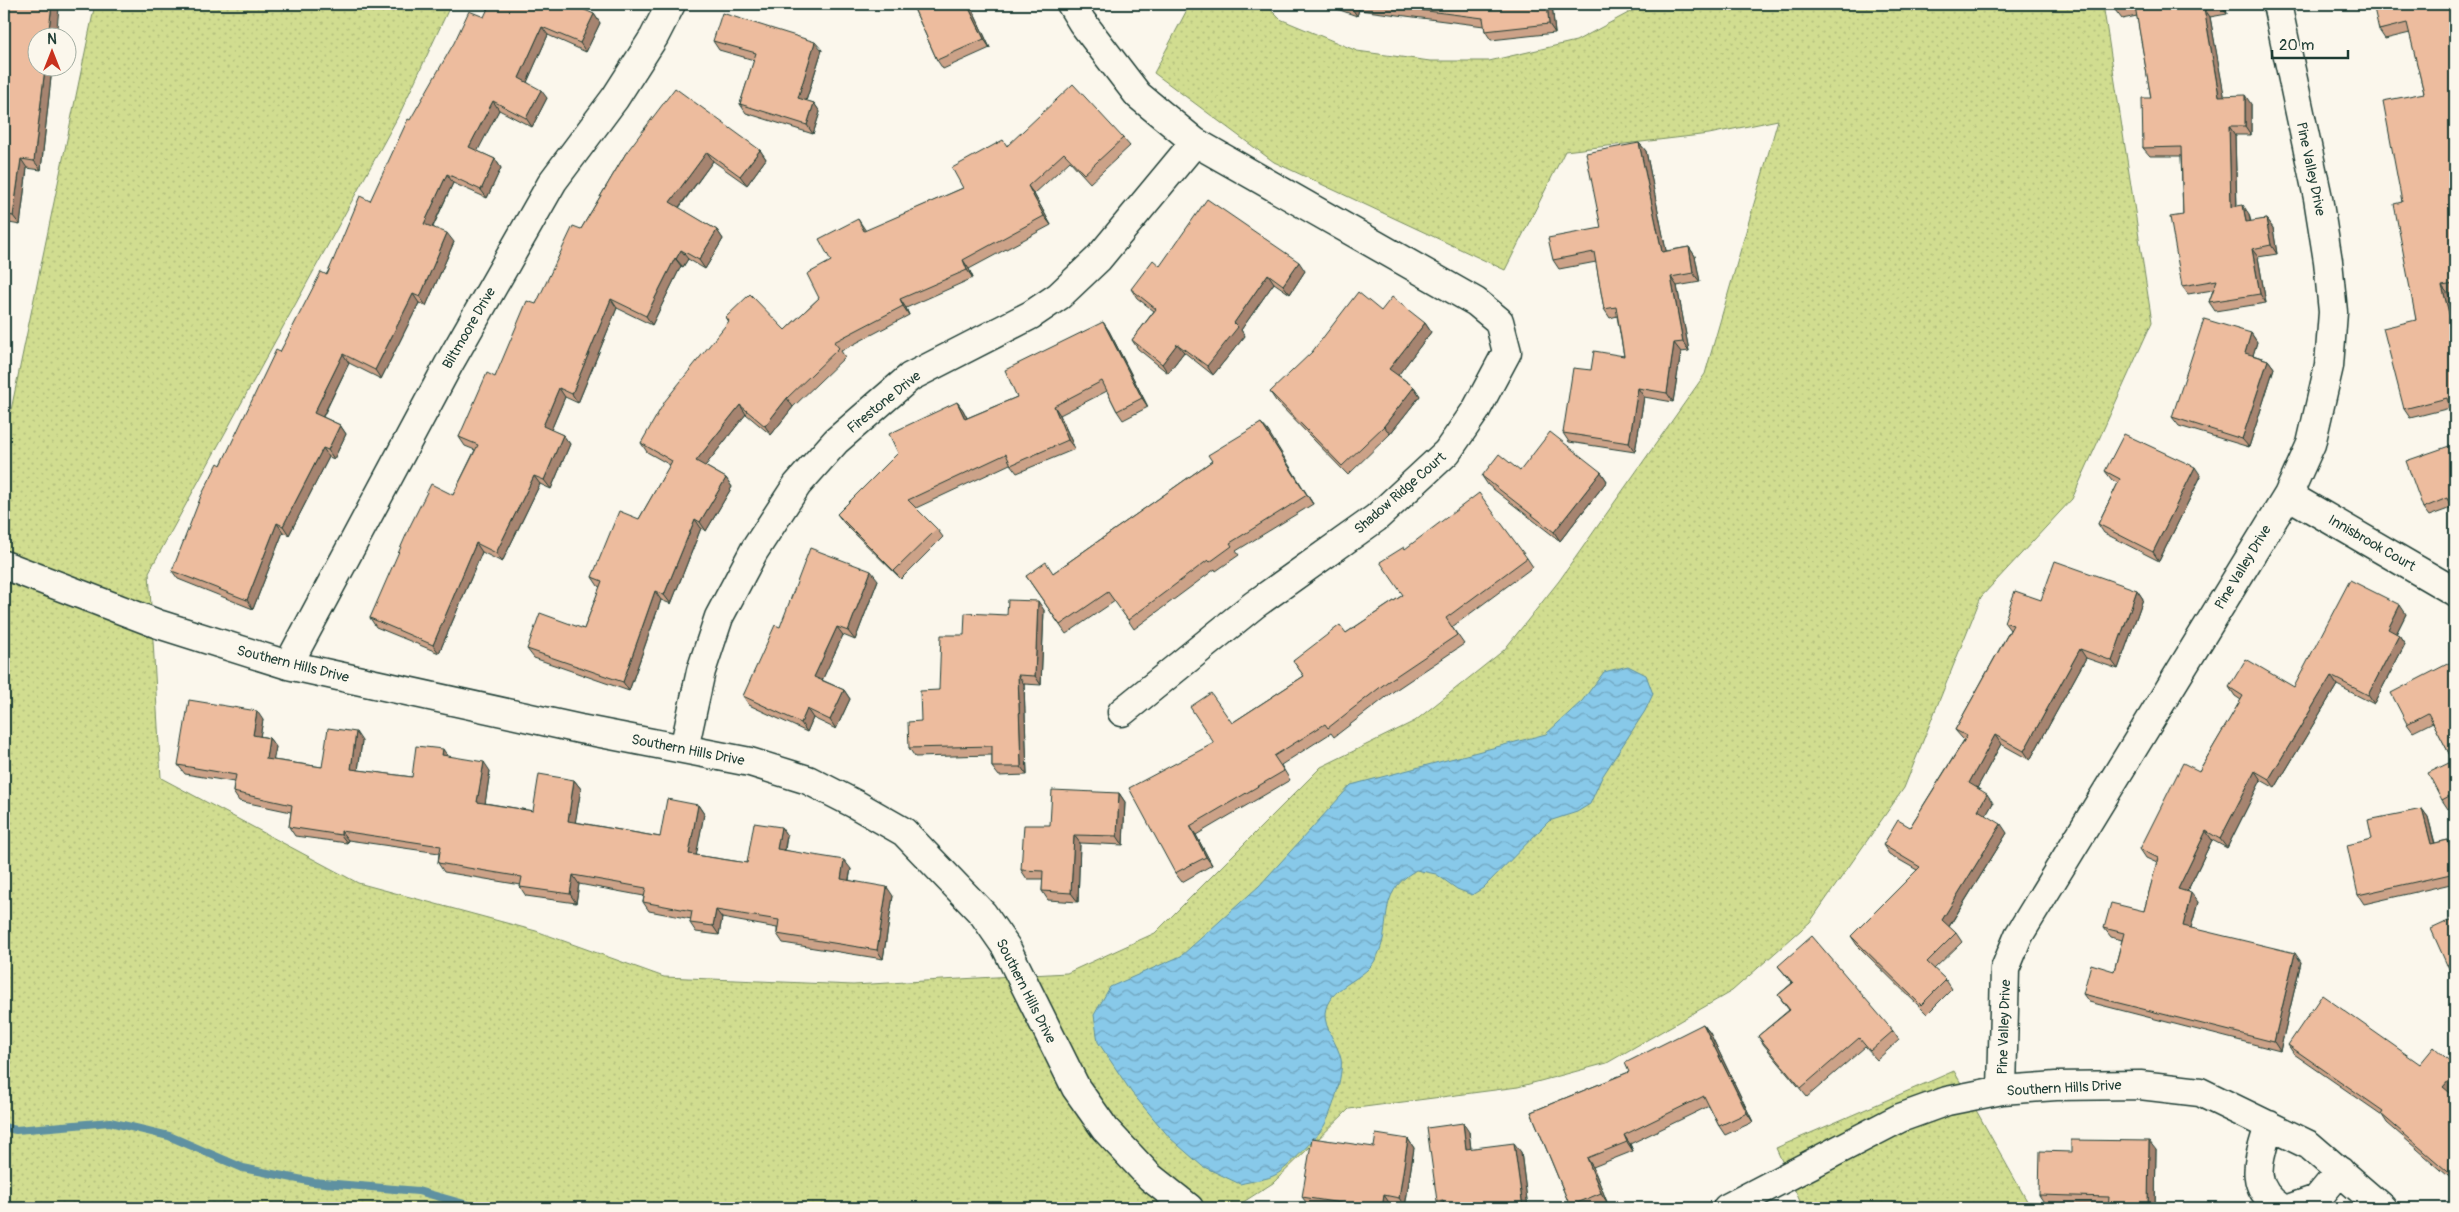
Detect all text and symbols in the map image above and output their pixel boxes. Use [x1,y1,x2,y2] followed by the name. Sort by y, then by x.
[28,28,78,78] north arrow
[2272,28,2348,60] scale bar
[47,31,57,48] text: N
[2279,36,2314,55] text: 20 m
[2293,121,2329,217] street label: Pine Valley Drive
[439,284,499,372] street label: Biltmoore Drive
[844,367,924,437] street label: Firestone Drive
[1351,448,1450,537] street label: Shadow Ridge Court
[2325,511,2419,575] street label: Innisbrook Court
[2211,522,2275,612] street label: Pine Valley Drive
[235,642,351,686] street label: Southern Hills Drive
[630,731,746,769] street label: Southern Hills Drive
[992,936,1060,1046] street label: Southern Hills Drive
[1994,979,2014,1075] street label: Pine Valley Drive
[2006,1076,2122,1099] street label: Southern Hills Drive

